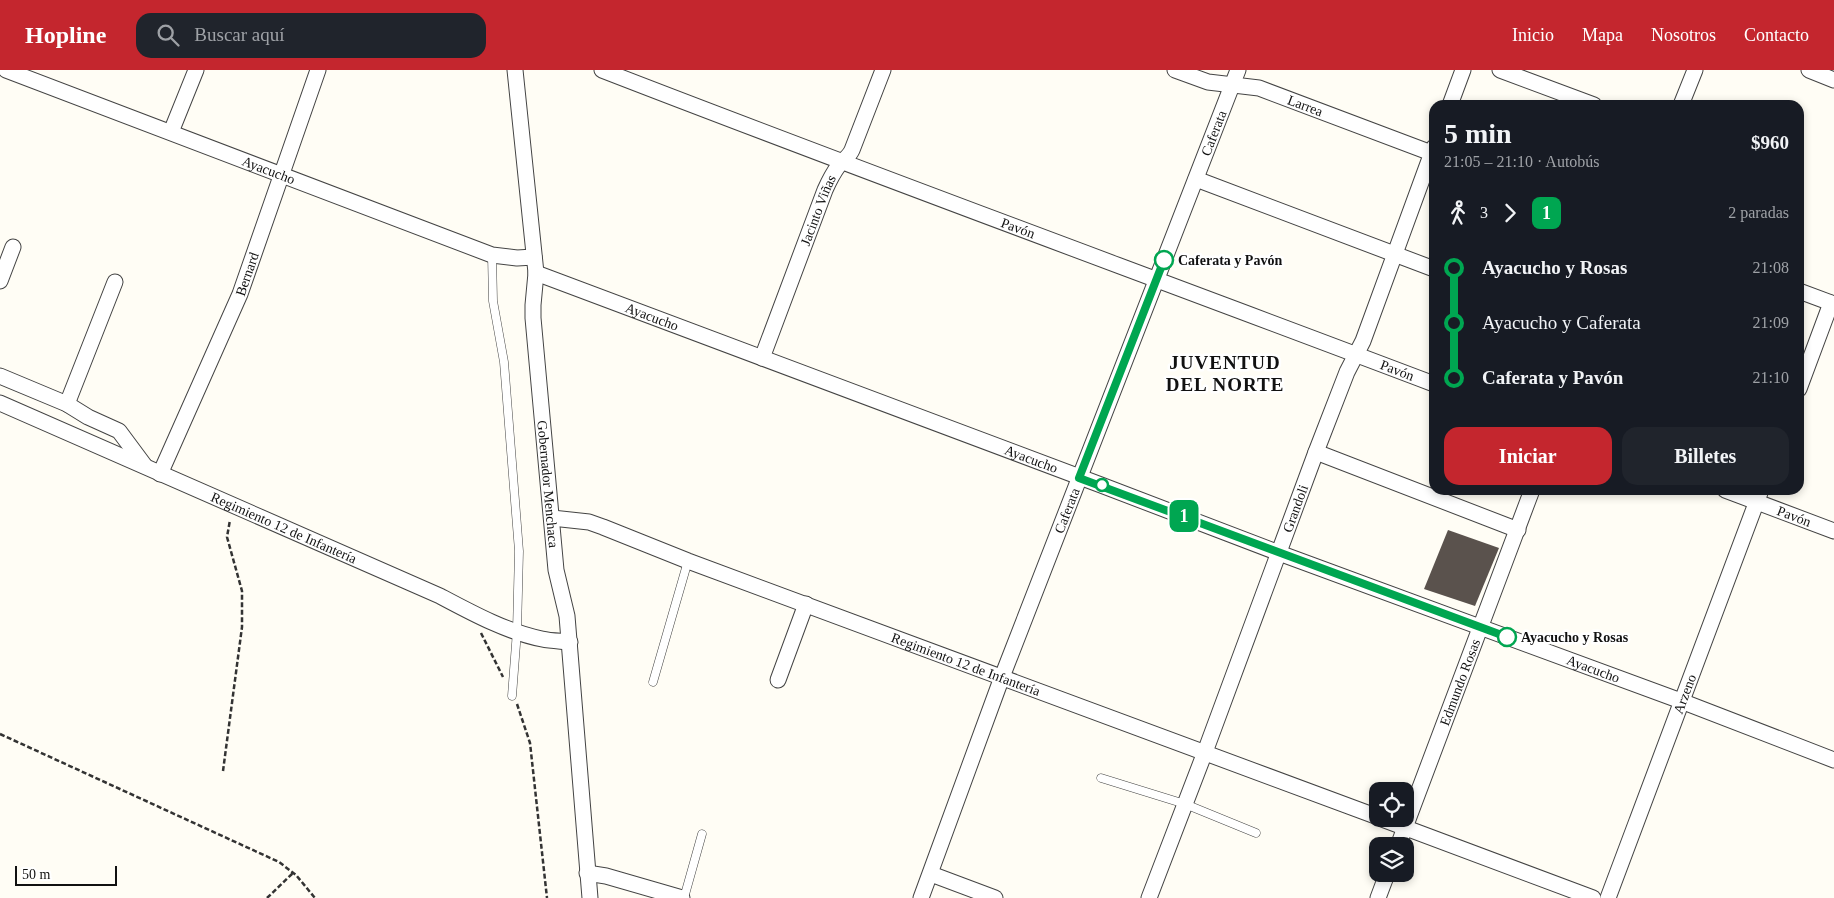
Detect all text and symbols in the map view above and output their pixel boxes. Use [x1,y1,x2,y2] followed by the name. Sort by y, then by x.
[136,13,486,58] search box
[154,21,182,49] icon: search
[25,22,106,48] text: Hopline
[194,24,285,45] text: Buscar aquí
[1512,25,1554,45] text: Inicio
[1582,25,1623,45] text: Mapa
[1651,25,1716,45] text: Nosotros
[1744,25,1809,45] text: Contacto
[1286,92,1326,119] street label: Larrea
[1198,107,1229,158] street label: Caferata
[1444,118,1512,149] text: 5 min
[1751,132,1789,153] text: $960
[240,153,297,187] street label: Ayacucho
[1444,153,1600,170] text: 21:05 – 21:10 · Autobús
[797,172,839,248] street label: Jacinto Viñas
[1444,199,1472,227] icon: walk
[1496,199,1524,227] icon: forward
[1542,203,1551,223] text: 1
[1480,204,1488,221] text: 3
[1728,204,1789,221] text: 2 paradas
[999,215,1037,241] street label: Pavón
[232,250,261,298] street label: Bernard
[1154,250,1174,270] marker: Caferata y Pavón
[1178,253,1282,268] place label: Caferata y Pavón
[1482,257,1627,278] text: Ayacucho y Rosas
[1753,259,1789,276] text: 21:08
[623,300,681,333] street label: Ayacucho
[1482,312,1641,333] text: Ayacucho y Caferata
[1753,314,1789,331] text: 21:09
[1166,352,1284,395] district label: JUVENTUD DEL NORTE
[1378,357,1416,383] street label: Pavón
[1482,367,1623,388] text: Caferata y Pavón
[1753,369,1789,386] text: 21:10
[535,420,562,549] street label: Gobernador Menchaca
[1444,427,1612,485] button: Iniciar
[1622,427,1789,485] button: Billetes
[1003,442,1060,476] street label: Ayacucho
[1095,478,1109,492] unlabelled marker
[1279,482,1311,534] street label: Grandoli
[1051,485,1083,535] street label: Caferata
[209,489,360,566] street label: Regimiento 12 de Infantería
[1168,500,1200,532] line badge: 1
[1775,503,1813,529] street label: Pavón
[1180,506,1189,526] text: 1
[1497,627,1517,647] marker: Ayacucho y Rosas
[889,630,1043,699] street label: Regimiento 12 de Infantería
[1521,630,1629,645] place label: Ayacucho y Rosas
[1437,637,1483,728] street label: Edmundo Rosas
[1565,652,1622,685] street label: Ayacucho
[1670,672,1699,716] street label: Arzeno
[1369,782,1414,882] map controls
[1369,782,1414,827] button: locate
[1369,837,1414,882] button: layers
[15,863,118,886] scale bar
[22,867,50,882] text: 50 m

